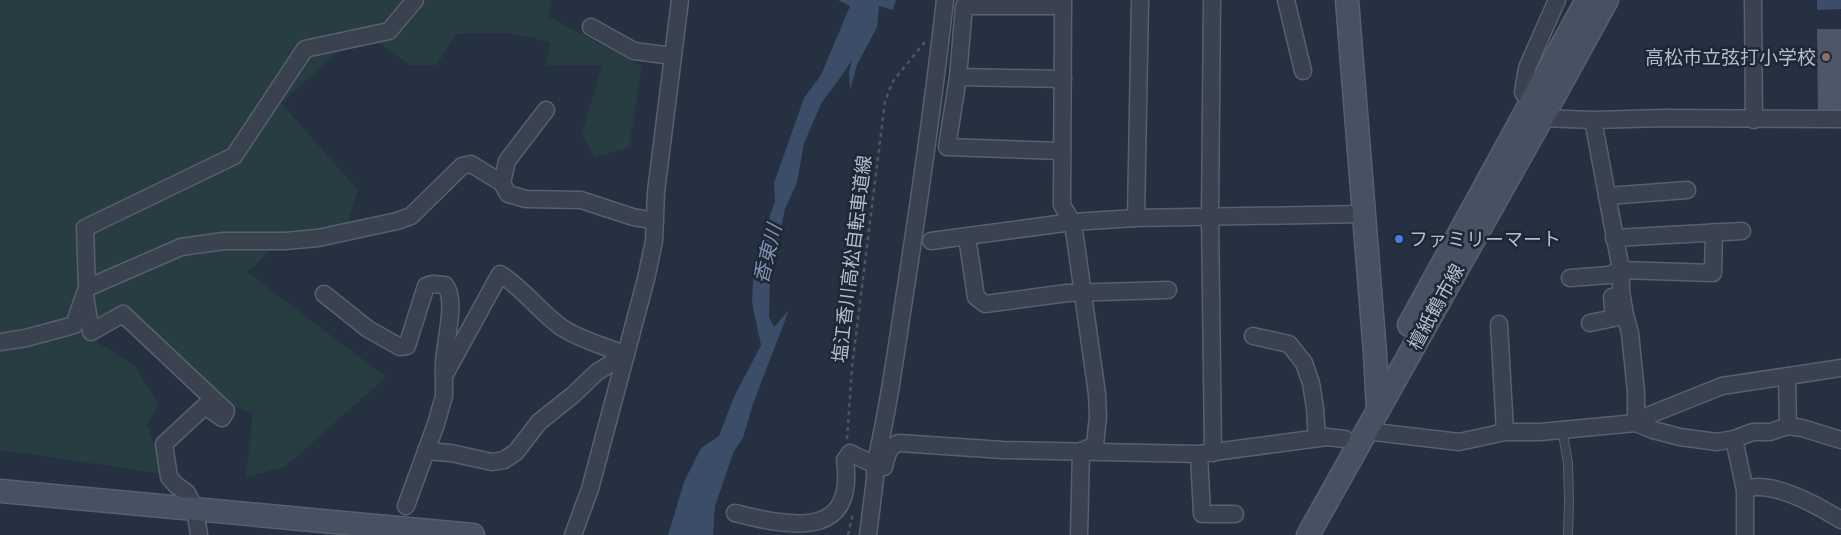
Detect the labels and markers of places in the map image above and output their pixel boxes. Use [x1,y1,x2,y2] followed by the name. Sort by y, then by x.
[1645,44,1816,71] place label: 高松市立弦打小学校
[1820,51,1832,63] marker: 高松市立弦打小学校
[1409,226,1561,253] place label: ファミリーマート
[1393,233,1405,245] marker: ファミリーマート

